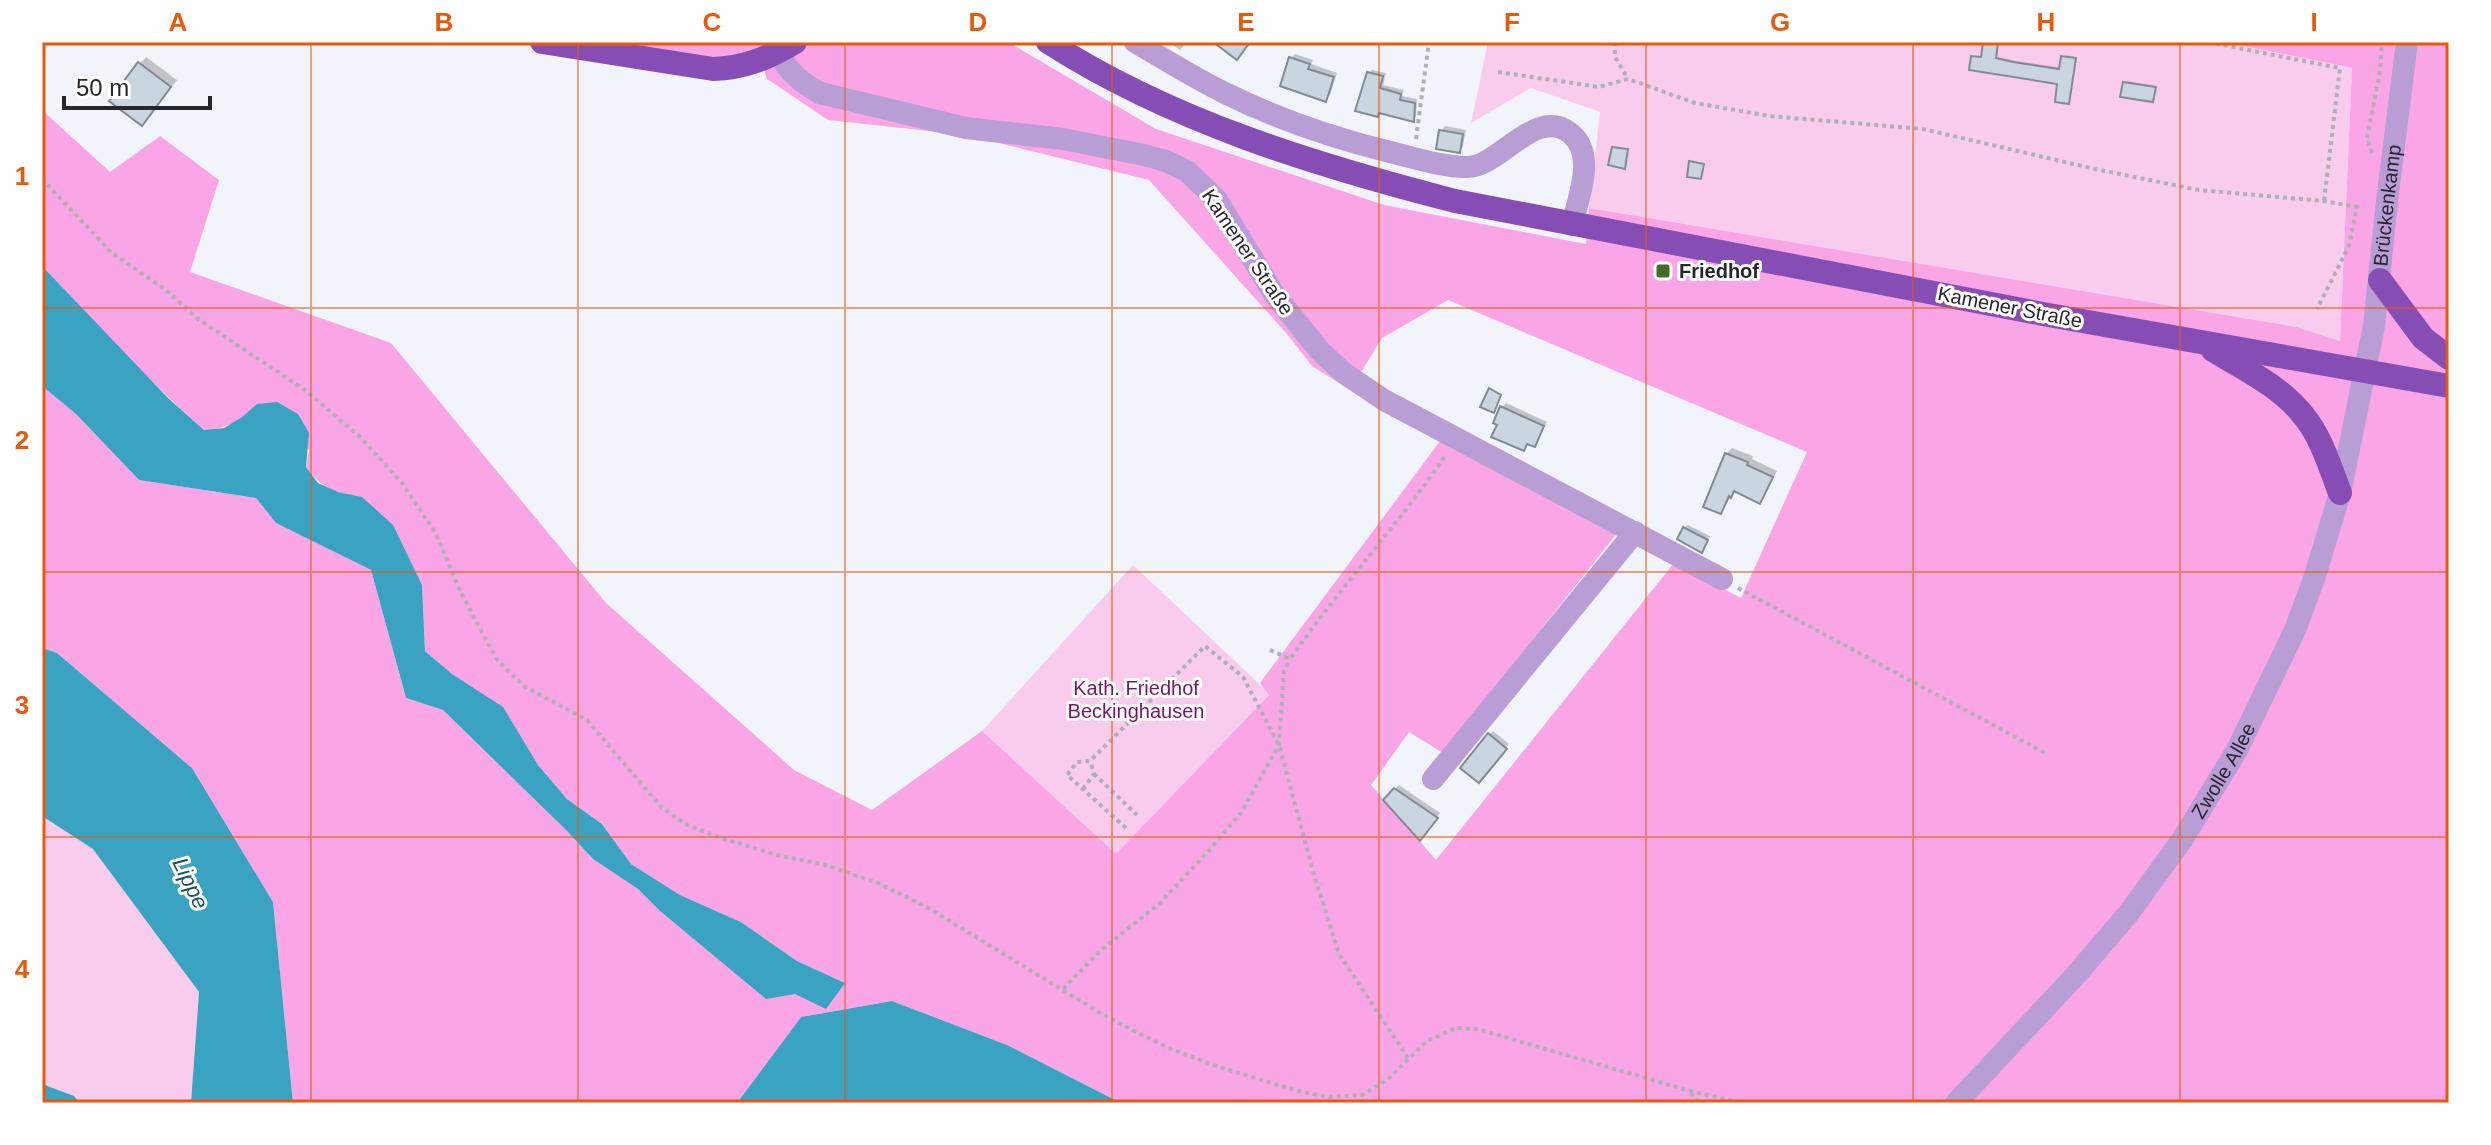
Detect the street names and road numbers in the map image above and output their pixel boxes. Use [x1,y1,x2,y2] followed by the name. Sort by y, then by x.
[2369,143,2405,267] street label: Brückenkamp
[1198,185,1298,319] street label: Kamener Straße
[1936,282,2084,332] street label: Kamener Straße
[2187,719,2259,822] street label: Zwolle Allee

